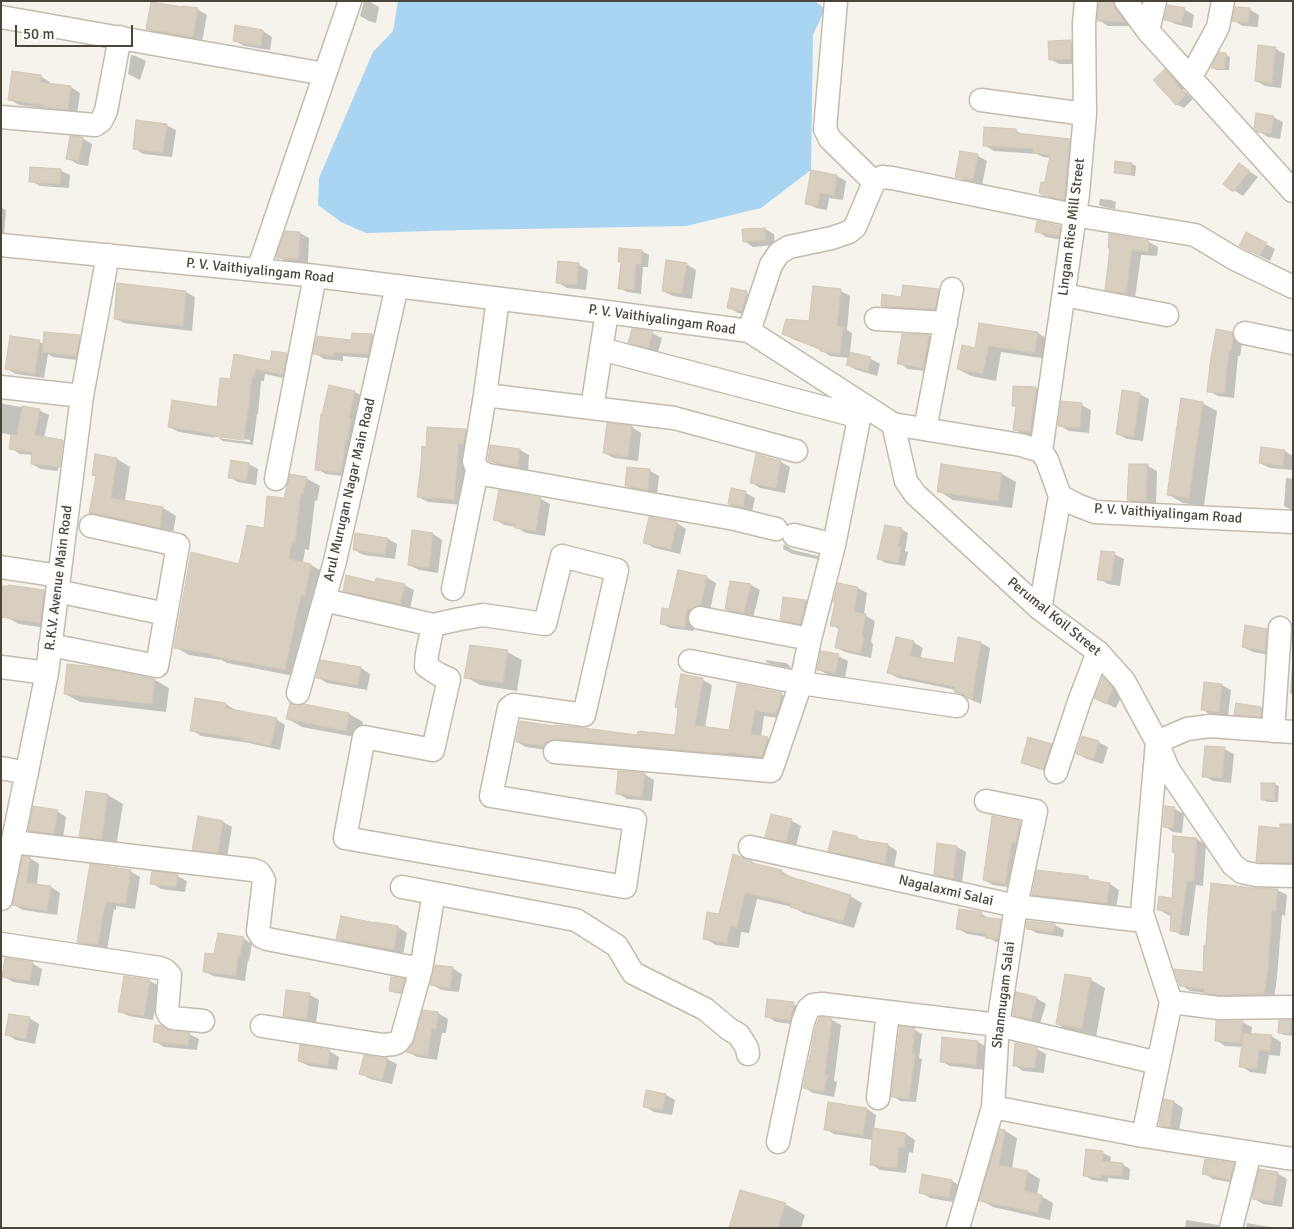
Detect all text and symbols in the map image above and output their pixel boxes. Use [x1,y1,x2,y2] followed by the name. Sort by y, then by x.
[18,15,135,47] scale bar
[23,25,54,43] text: 50 m
[1055,157,1089,297] street label: Lingam Rice Mill Street
[185,255,335,287] street label: P. V. Vaithiyalingam Road
[587,301,737,339] street label: P. V. Vaithiyalingam Road
[321,397,379,583] street label: Arul Murugan Nagar Main Road
[1093,500,1243,528] street label: P. V. Vaithiyalingam Road
[42,504,76,652] street label: R.K.V. Avenue Main Road
[1004,574,1104,660] street label: Perumal Koil Street
[897,872,995,910] street label: Nagalaxmi Salai
[989,941,1019,1049] street label: Shanmugam Salai

